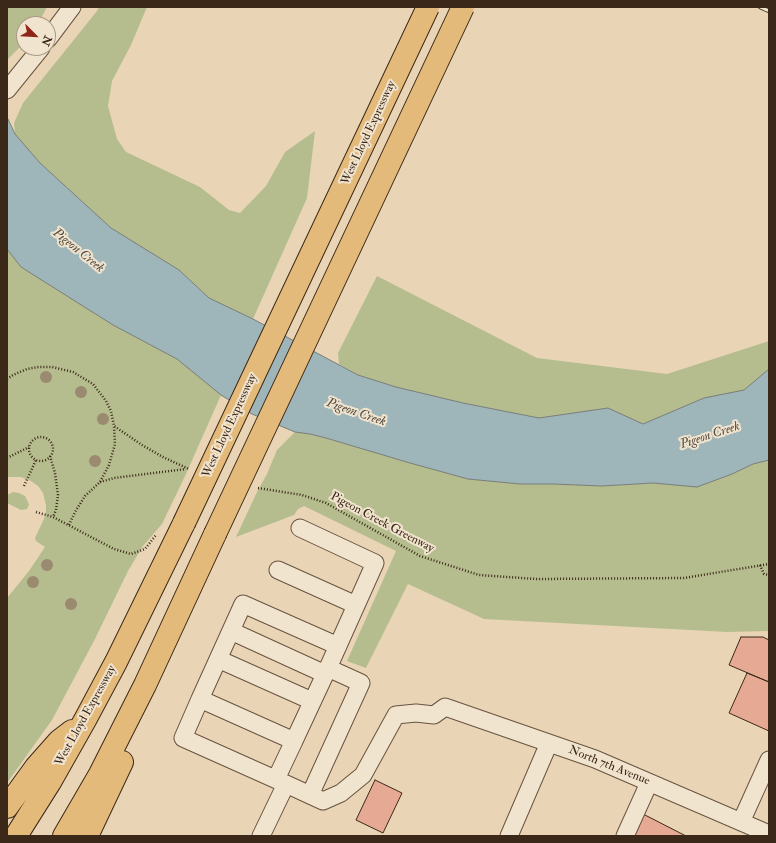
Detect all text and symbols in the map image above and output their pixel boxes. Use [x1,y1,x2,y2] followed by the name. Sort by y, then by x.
[16,16,56,56] north arrow
[39,34,54,48] text: N
[339,79,399,187] street label: West Lloyd Expressway
[49,225,107,277] water label: Pigeon Creek
[200,372,260,480] street label: West Lloyd Expressway
[324,396,388,430] water label: Pigeon Creek
[678,419,742,453] water label: Pigeon Creek
[328,490,436,556] street label: Pigeon Creek Greenway
[52,663,120,769] street label: West Lloyd Expressway
[566,743,652,789] street label: North 7th Avenue

